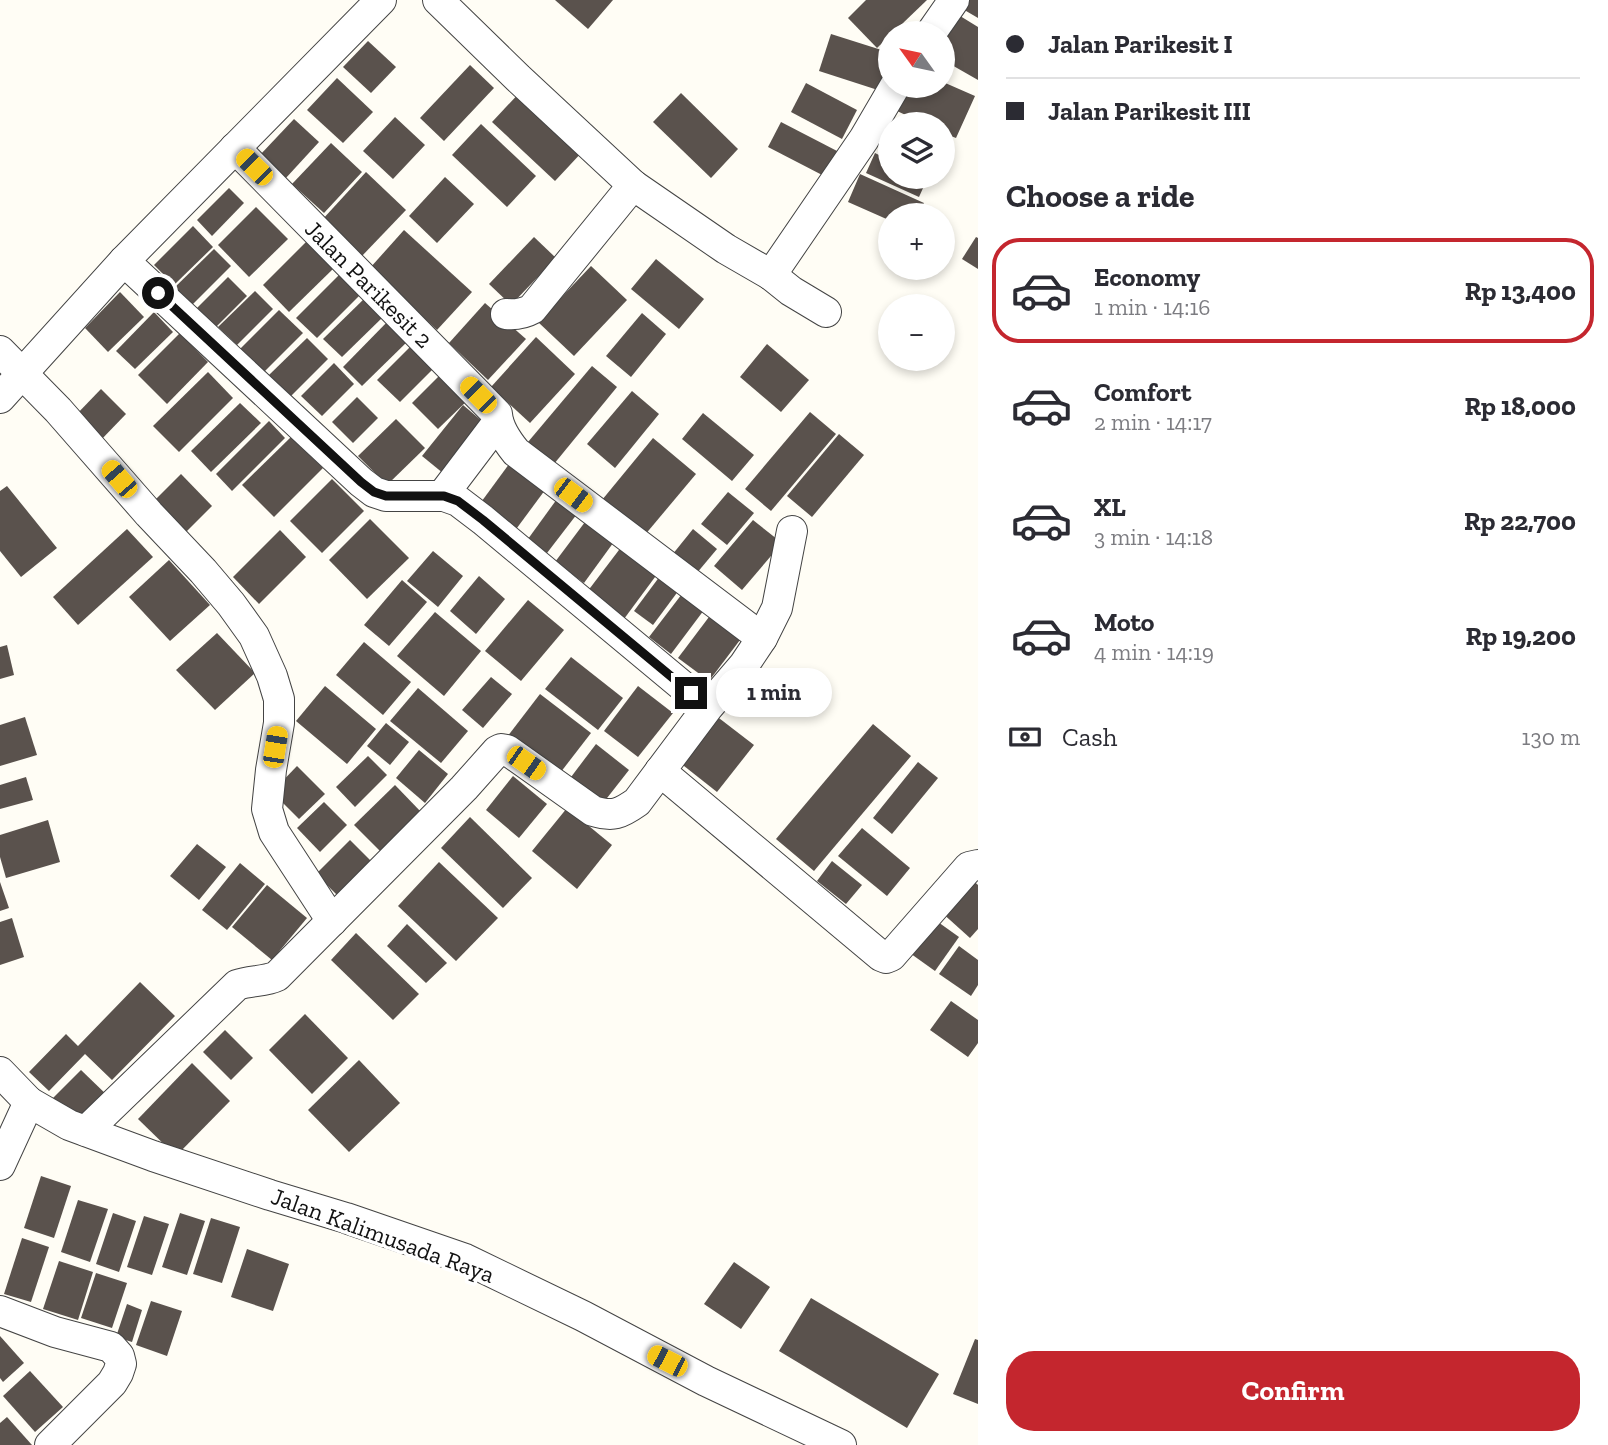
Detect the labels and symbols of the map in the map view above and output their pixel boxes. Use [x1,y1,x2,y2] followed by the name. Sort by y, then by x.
[878,21,956,98] north arrow
[232,145,277,189] car
[299,214,439,354] street label: Jalan Parikesit 2
[142,277,174,309] route start
[456,373,501,417] car
[98,456,141,502] car
[550,474,597,516] car
[716,668,831,718] callout: 1 min
[675,677,707,709] route end
[262,725,289,769] car
[503,742,550,784] car
[267,1181,499,1289] street label: Jalan Kalimusada Raya
[644,1342,691,1380] car

